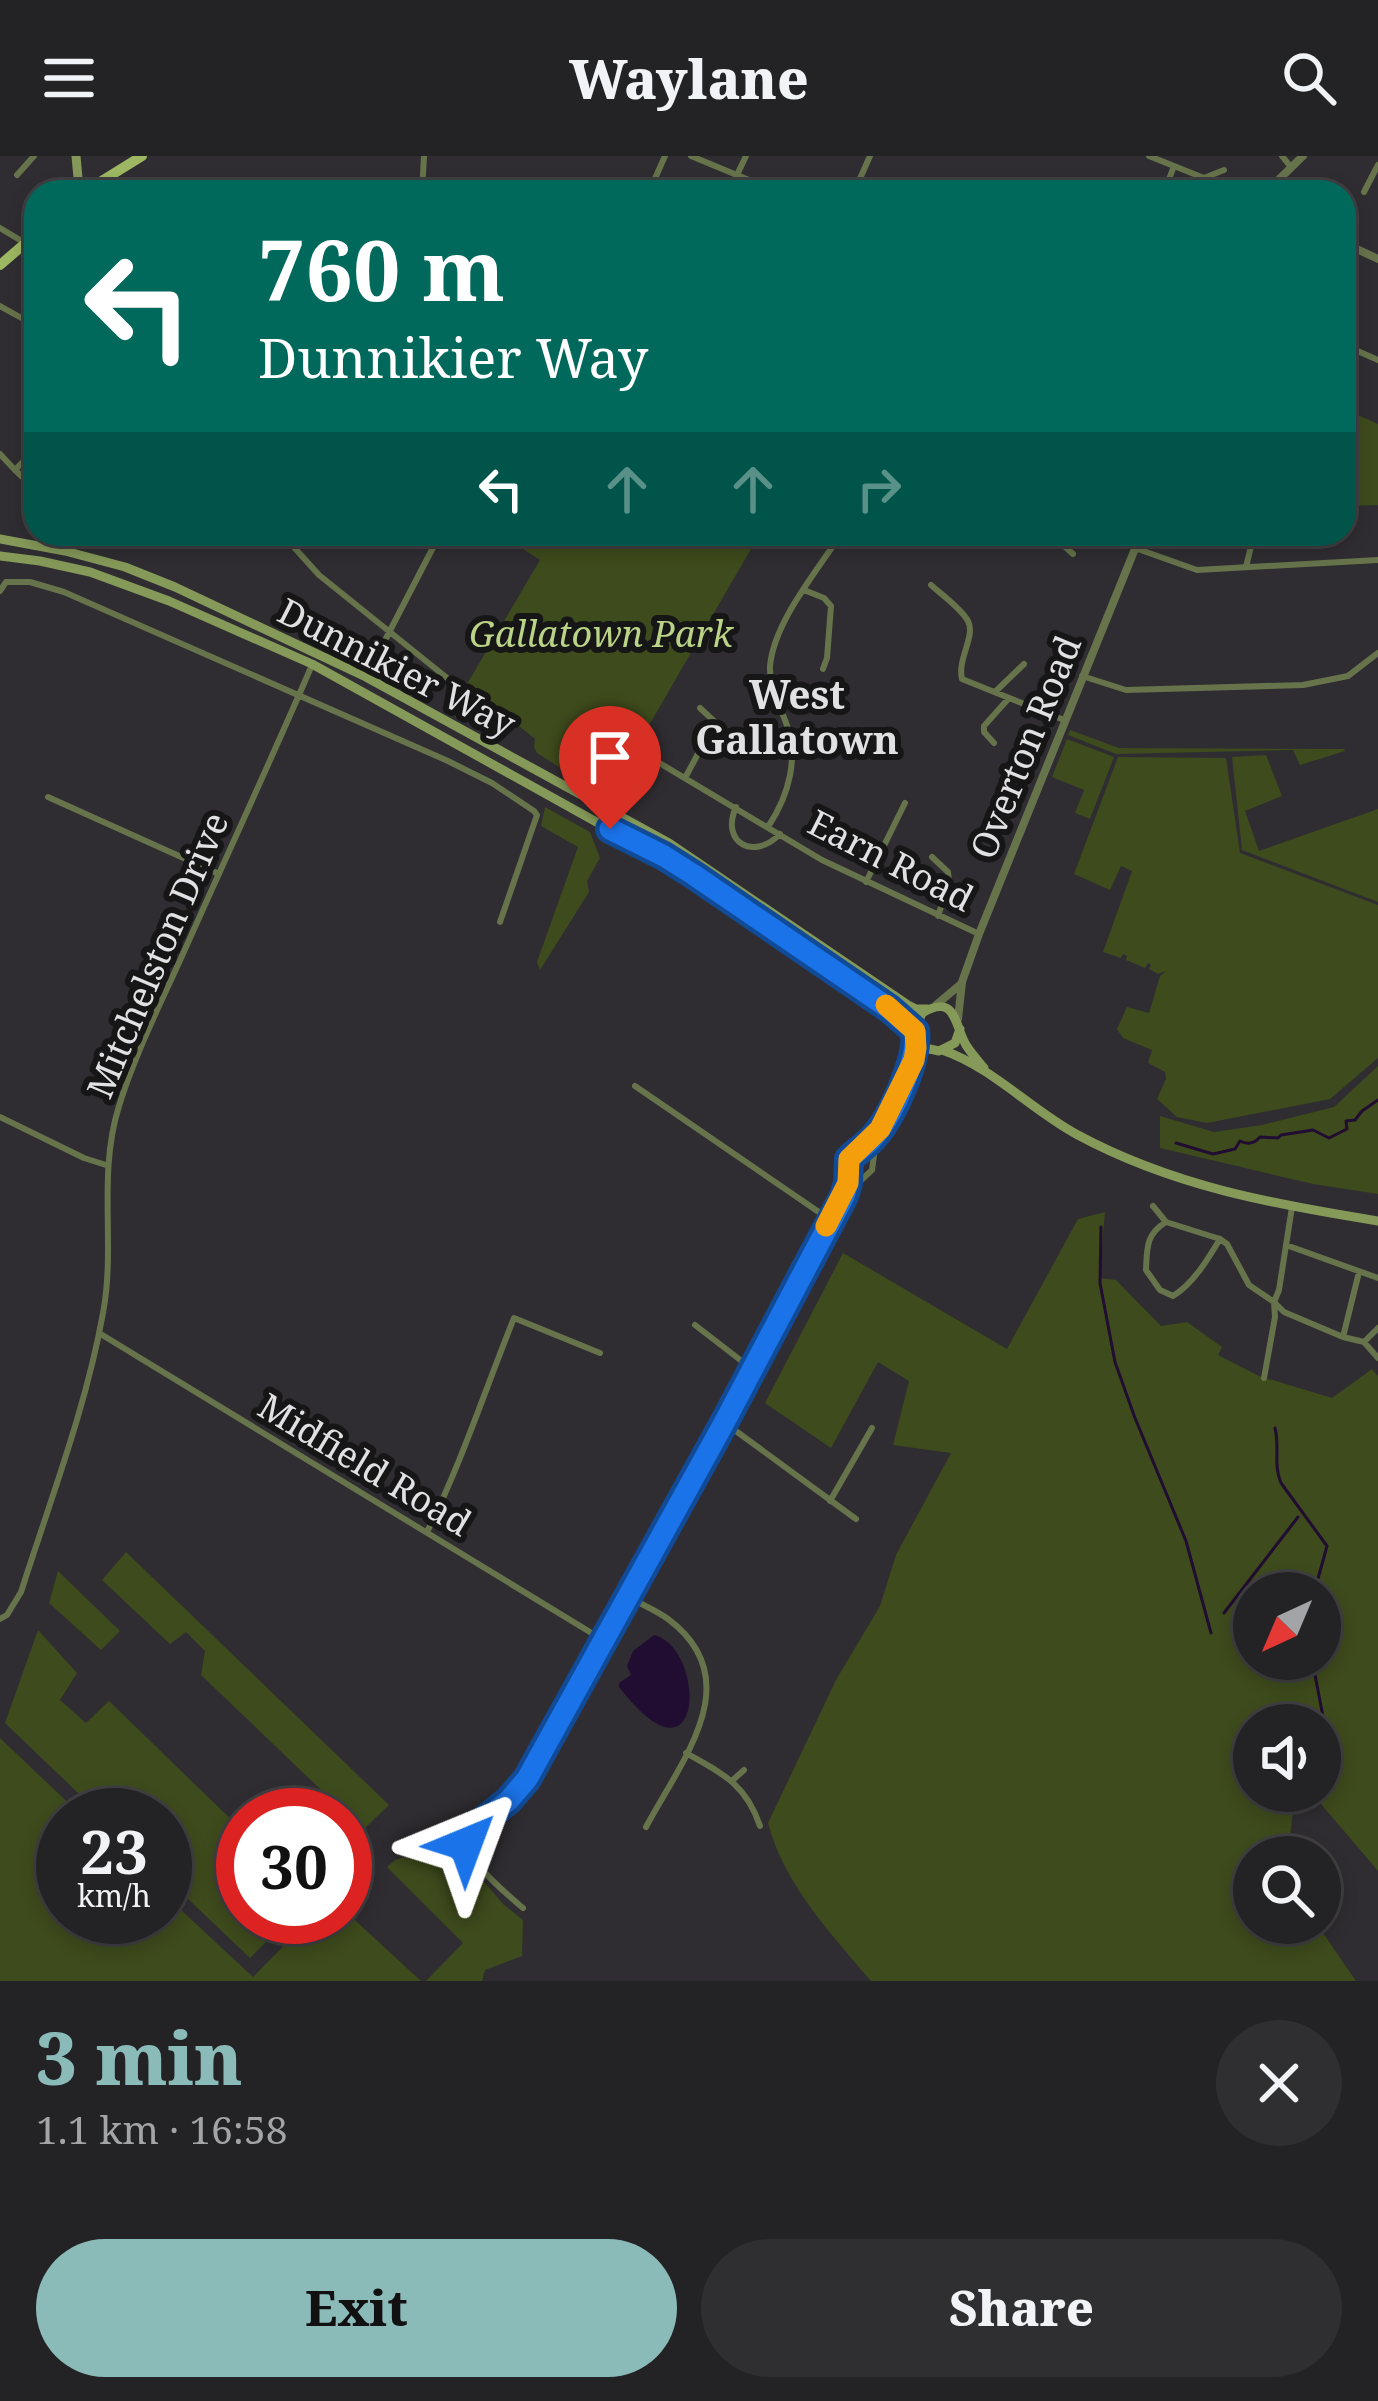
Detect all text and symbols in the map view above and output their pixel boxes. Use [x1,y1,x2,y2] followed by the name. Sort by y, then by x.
[569,41,809,115] text: Waylane
[36,45,102,111] icon: menu
[1276,45,1342,111] icon: search
[258,211,505,326] text: 760 m
[60,228,216,384] icon: left
[258,320,648,394] text: Dunnikier Way
[468,456,534,522] icon: left
[594,456,660,522] icon: ahead
[720,456,786,522] icon: ahead
[846,456,912,522] icon: right
[270,586,525,748] street label: Dunnikier Way
[469,609,735,658] park label: Gallatown Park
[958,628,1092,866] street label: Overton Road
[695,667,899,765] district label: West Gallatown
[559,706,661,829] pin
[577,724,643,790] icon: arrive
[800,798,982,922] street label: Earn Road
[75,805,239,1105] street label: Mitchelston Drive
[250,1381,480,1547] street label: Midfield Road
[1233,1572,1341,1680] north arrow
[1233,1572,1341,1944] map controls
[1233,1704,1341,1812] button: sound
[403,1781,529,1907] position arrow
[216,1788,372,1944] speed limit sign: 30
[80,1810,148,1892] text: 23
[1233,1836,1341,1944] button: search
[77,1875,151,1916] text: km/h
[36,2008,243,2106] text: 3 min
[1216,2020,1342,2146] button: close
[36,2102,288,2155] text: 1.1 km · 16:58
[36,2239,677,2377] button: Exit
[701,2239,1342,2377] button: Share

